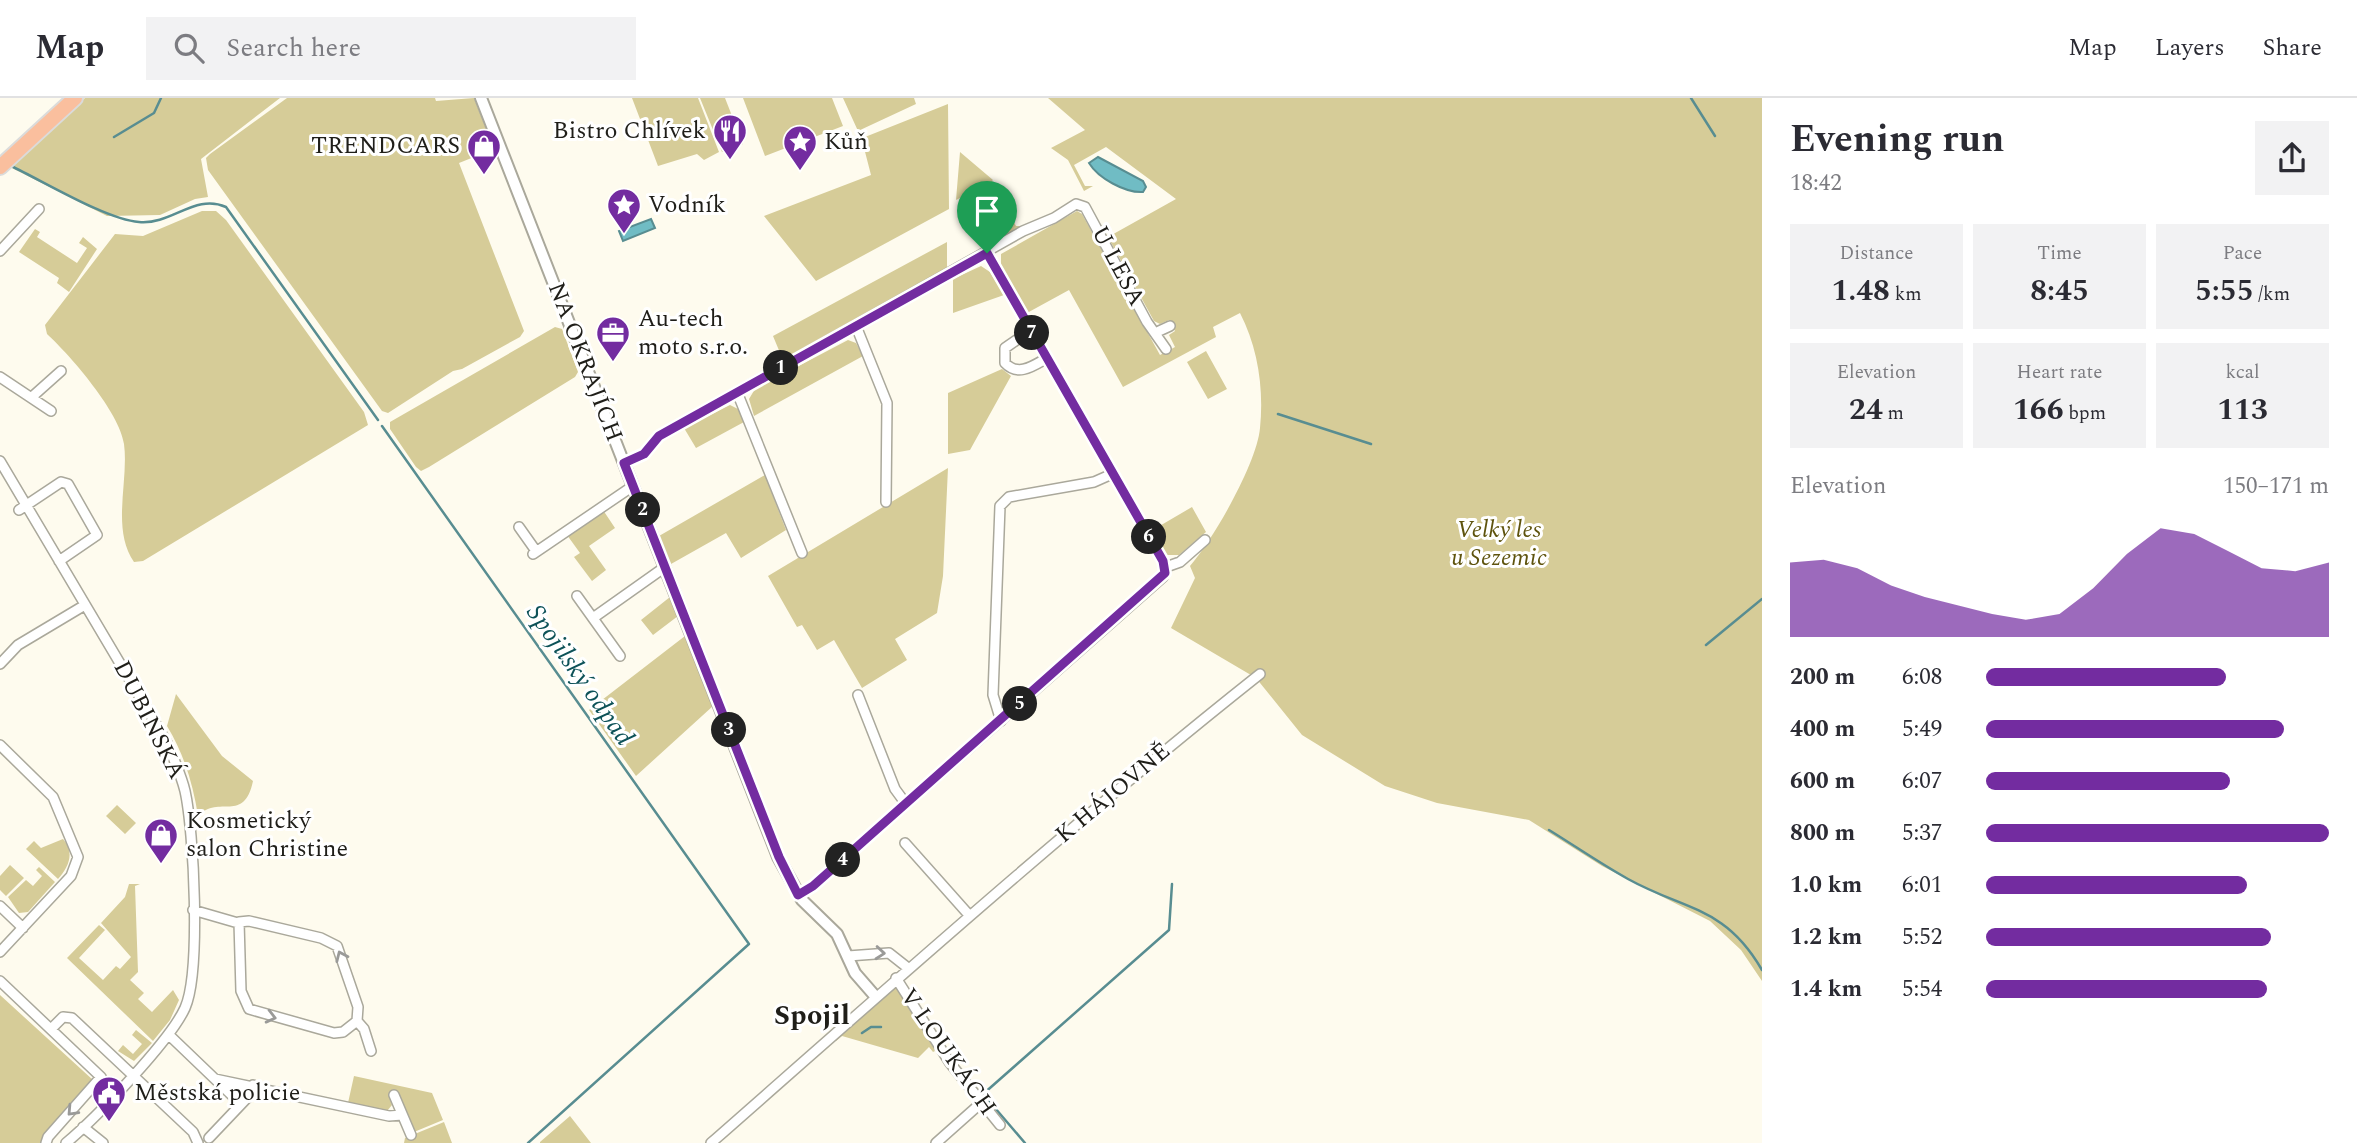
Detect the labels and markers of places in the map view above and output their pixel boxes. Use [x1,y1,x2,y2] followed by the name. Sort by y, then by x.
[711,112,749,161] restaurant icon: Bistro Chlívek
[553,113,706,149] place label: Bistro Chlívek
[781,123,819,172] place icon: Kůň
[824,124,868,160] place label: Kůň
[465,127,503,176] shop icon: TRENDCARS
[311,128,460,164] place label: TRENDCARS
[957,181,1017,253] pin
[605,186,643,235] place icon: Vodník
[648,187,726,223] place label: Vodník
[638,301,748,365] place label: Au-tech moto s.r.o.
[594,314,632,363] office icon: Au-tech moto s.r.o.
[1014,316,1050,350] pin: 7
[764,350,798,386] pin: 1
[626,492,660,528] pin: 2
[1132,520,1166,555] pin: 6
[1002,686,1038,722] pin: 5
[712,712,746,748] pin: 3
[186,803,348,867] place label: Kosmetický salon Christine
[142,816,180,865] shop icon: Kosmetický salon Christine
[826,842,860,878] pin: 4
[90,1074,128,1123] public building icon: Městská policie
[134,1075,300,1111] place label: Městská policie

